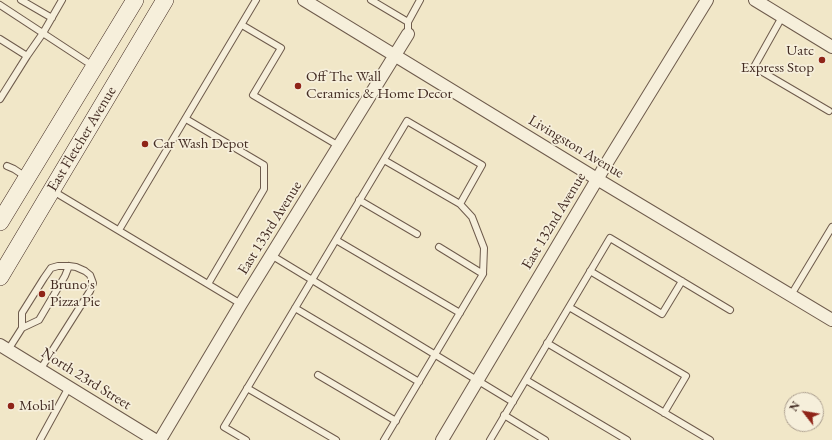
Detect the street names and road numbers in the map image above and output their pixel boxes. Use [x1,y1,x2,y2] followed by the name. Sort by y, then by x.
[44,83,120,195] street label: East Fletcher Avenue
[525,111,627,183] street label: Livingston Avenue
[518,169,590,273] street label: East 132nd Avenue
[234,178,306,278] street label: East 133rd Avenue
[38,344,134,414] street label: North 23rd Street

